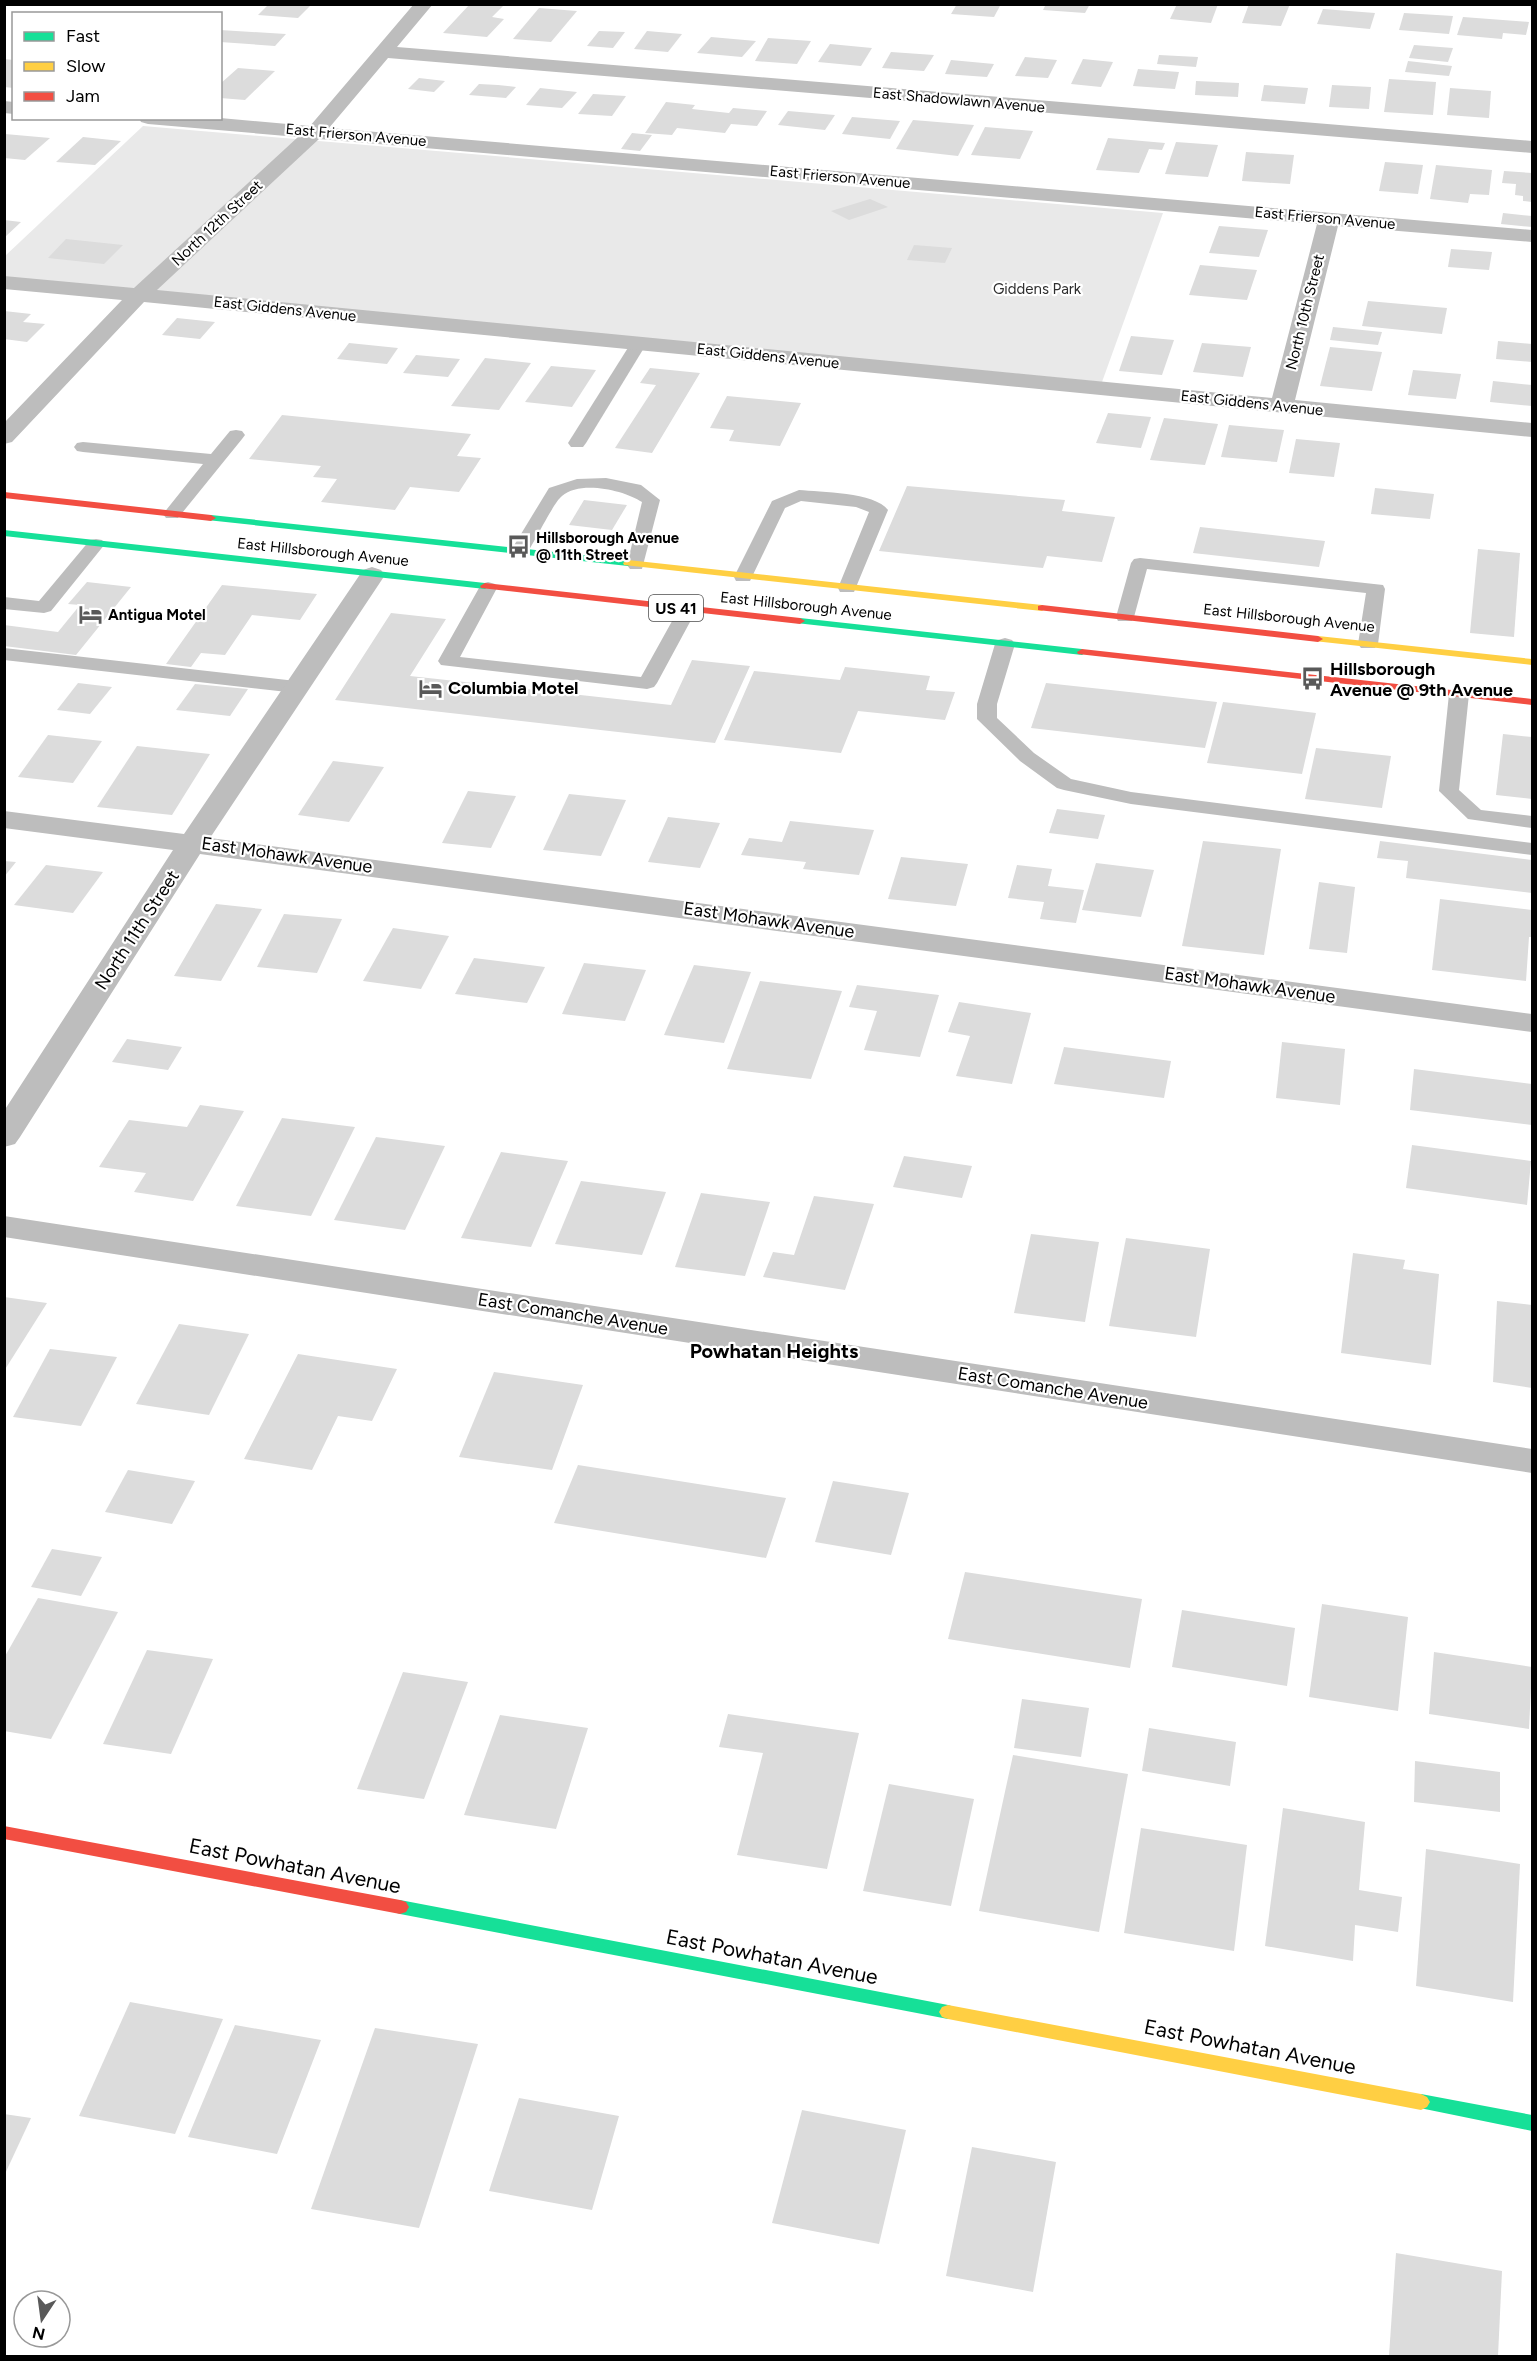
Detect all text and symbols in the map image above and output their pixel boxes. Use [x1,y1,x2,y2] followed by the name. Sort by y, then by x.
[12,12,222,120] legend
[66,25,100,47] text: Fast
[66,55,105,77] text: Slow
[872,84,1046,116] street label: East Shadowlawn Avenue
[66,85,100,107] text: Jam
[285,120,427,150] street label: East Frierson Avenue
[769,162,911,192] street label: East Frierson Avenue
[168,176,266,270] street label: North 12th Street
[1254,203,1396,233] street label: East Frierson Avenue
[1282,252,1328,372] street label: North 10th Street
[993,280,1082,298] park label: Giddens Park
[213,293,357,325] street label: East Giddens Avenue
[696,340,840,372] street label: East Giddens Avenue
[1180,387,1324,419] street label: East Giddens Avenue
[536,529,680,564] place label: Hillsborough Avenue @ 11th Street
[236,534,410,570] street label: East Hillsborough Avenue
[505,534,531,560] bus stop icon: Hillsborough Avenue @ 11th Street
[719,588,893,624] street label: East Hillsborough Avenue
[649,595,703,621] road number: US 41
[1202,600,1376,636] street label: East Hillsborough Avenue
[77,602,103,628] hotel icon: Antigua Motel
[108,606,206,624] place label: Antigua Motel
[1330,658,1513,701] place label: Hillsborough Avenue @ 9th Avenue
[1299,666,1325,692] bus stop icon: Hillsborough Avenue @ 9th Avenue
[417,675,443,701] hotel icon: Columbia Motel
[448,677,579,699] place label: Columbia Motel
[200,832,374,878] street label: East Mohawk Avenue
[90,866,184,994] street label: North 11th Street
[682,897,856,943] street label: East Mohawk Avenue
[1163,962,1337,1008] street label: East Mohawk Avenue
[476,1288,670,1340] street label: East Comanche Avenue
[690,1339,858,1363] district label: Powhatan Heights
[956,1362,1150,1414] street label: East Comanche Avenue
[187,1833,403,1898] street label: East Powhatan Avenue
[664,1924,880,1989] street label: East Powhatan Avenue
[1142,2014,1358,2079] street label: East Powhatan Avenue
[12,2289,72,2349] north arrow
[31,2322,47,2344] text: N

